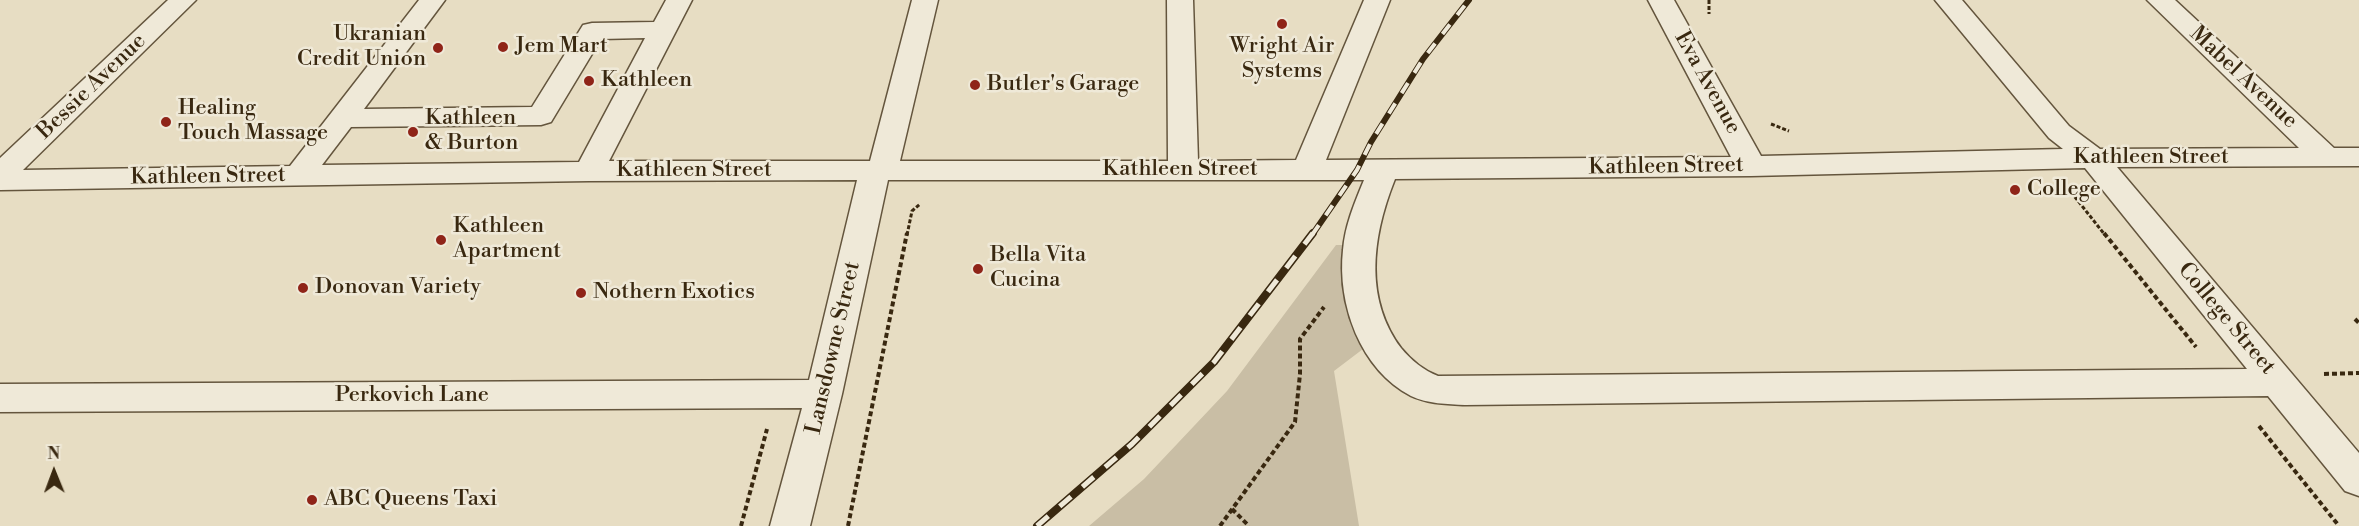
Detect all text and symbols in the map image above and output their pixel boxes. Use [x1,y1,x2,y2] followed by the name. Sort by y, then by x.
[1275,17,1289,31] marker: Wright Air Systems
[2184,21,2302,135] street label: Mabel Avenue
[297,22,426,74] place label: Ukranian Credit Union
[1668,27,1746,139] street label: Eva Avenue
[32,28,152,146] street label: Bessie Avenue
[515,34,608,60] place label: Jem Mart
[1230,34,1334,86] place label: Wright Air Systems
[496,40,510,54] marker: Jem Mart
[431,41,445,55] marker: Ukranian Credit Union
[601,68,692,94] place label: Kathleen
[987,72,1139,98] place label: Butler's Garage
[582,74,596,88] marker: Kathleen
[968,78,982,92] marker: Butler's Garage
[178,96,328,148] place label: Healing Touch Massage
[425,106,518,158] place label: Kathleen & Burton
[159,115,173,129] marker: Healing Touch Massage
[406,125,420,139] marker: Kathleen & Burton
[2073,145,2229,171] street label: Kathleen Street
[1588,152,1744,182] street label: Kathleen Street
[1102,157,1258,183] street label: Kathleen Street
[616,158,772,184] street label: Kathleen Street
[130,162,286,192] street label: Kathleen Street
[2027,177,2101,203] place label: College
[2008,183,2022,197] marker: College
[453,214,561,266] place label: Kathleen Apartment
[434,233,448,247] marker: Kathleen Apartment
[990,243,1086,294] place label: Bella Vita Cucina
[2171,258,2281,380] street label: College Street
[801,259,867,437] street label: Lansdowne Street
[971,262,985,276] marker: Bella Vita Cucina
[315,275,481,301] place label: Donovan Variety
[593,280,755,306] place label: Nothern Exotics
[296,281,310,295] marker: Donovan Variety
[574,286,588,300] marker: Nothern Exotics
[335,383,489,409] street label: Perkovich Lane
[24,442,84,502] north arrow
[47,444,60,464] text: N
[324,487,497,513] place label: ABC Queens Taxi
[305,493,319,507] marker: ABC Queens Taxi

